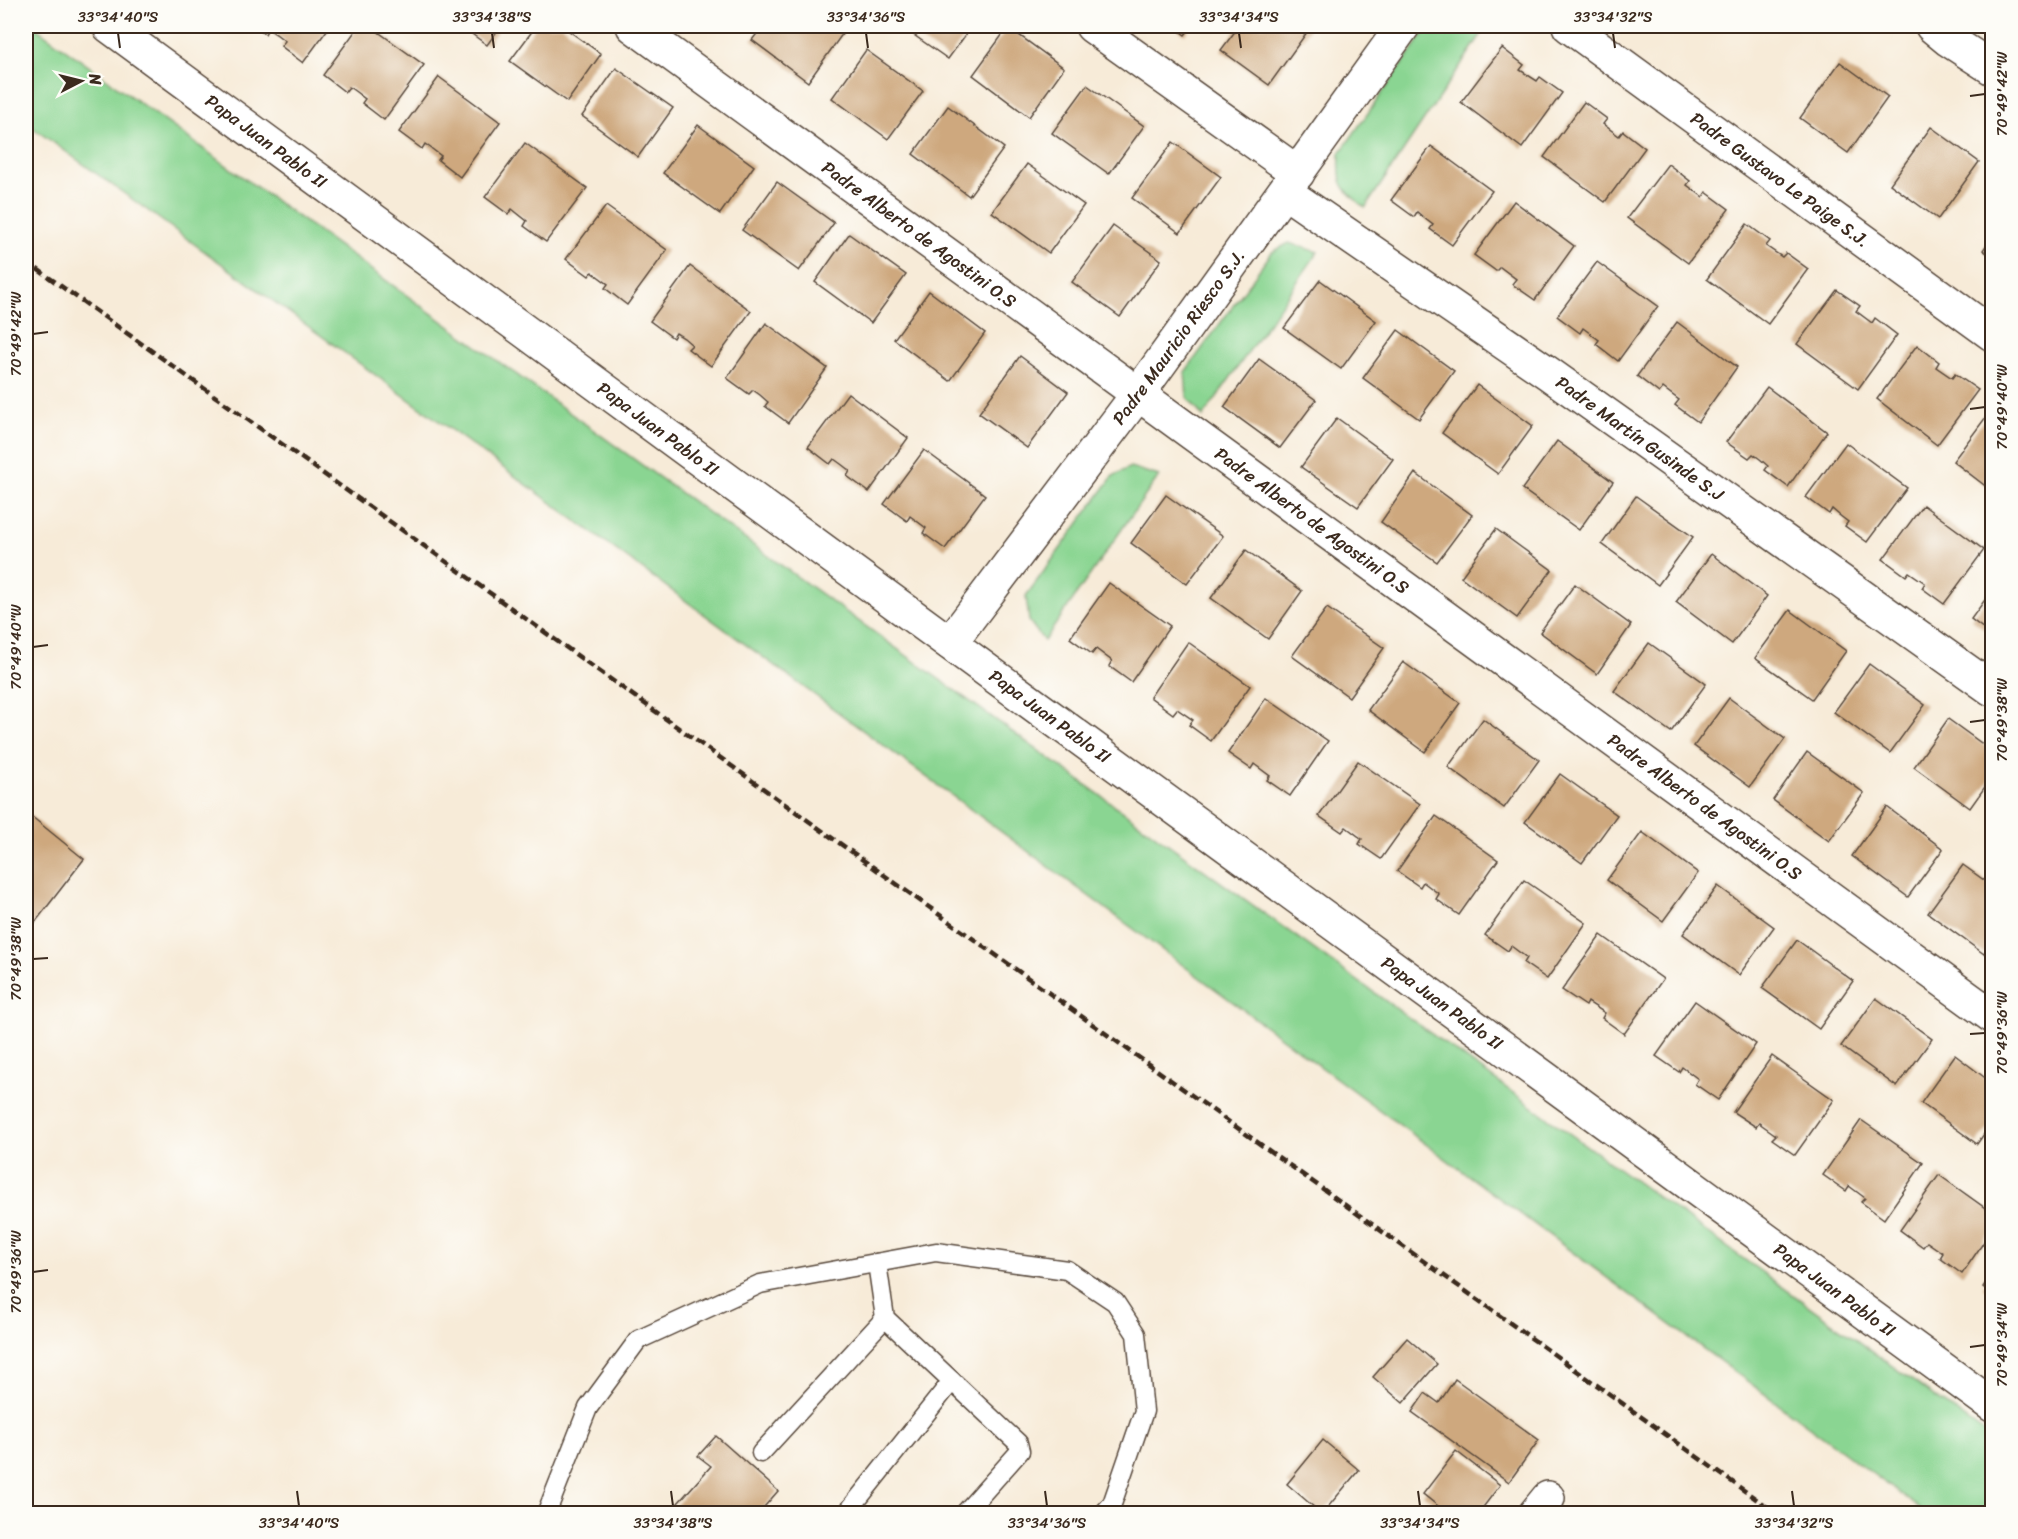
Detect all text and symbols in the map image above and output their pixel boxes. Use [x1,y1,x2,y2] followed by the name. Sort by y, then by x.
[78,4,159,30] text: 33°34'40"S
[452,4,532,30] text: 33°34'38"S
[827,4,906,30] text: 33°34'36"S
[1199,4,1279,30] text: 33°34'34"S
[1574,4,1653,30] text: 33°34'32"S
[51,51,111,111] north arrow
[1989,51,2015,136] text: 70°49'42"W
[80,71,111,87] text: N
[198,86,335,198] street label: Papa Juan Pablo II
[1683,103,1877,256] street label: Padre Gustavo Le Paige S.J.
[815,152,1024,317] street label: Padre Alberto de Agostini O.S
[1104,242,1254,432] street label: Padre Mauricio Riesco S.J.
[3,291,29,376] text: 70°49'42"W
[1989,364,2015,450] text: 70°49'40"W
[1549,367,1731,510] street label: Padre Martín Gusinde S.J
[590,373,726,485] street label: Papa Juan Pablo II
[1208,438,1416,603] street label: Padre Alberto de Agostini O.S
[3,604,29,690] text: 70°49'40"W
[982,661,1118,772] street label: Papa Juan Pablo II
[1989,678,2015,762] text: 70°49'38"W
[1600,725,1809,889] street label: Padre Alberto de Agostini O.S
[3,917,29,1001] text: 70°49'38"W
[1374,947,1511,1059] street label: Papa Juan Pablo II
[1989,991,2015,1075] text: 70°49'36"W
[3,1230,29,1314] text: 70°49'36"W
[1767,1234,1903,1346] street label: Papa Juan Pablo II
[1989,1303,2015,1387] text: 70°49'34"W
[259,1510,340,1536] text: 33°34'40"S
[633,1510,713,1536] text: 33°34'38"S
[1008,1510,1087,1536] text: 33°34'36"S
[1380,1510,1460,1536] text: 33°34'34"S
[1755,1510,1834,1536] text: 33°34'32"S

